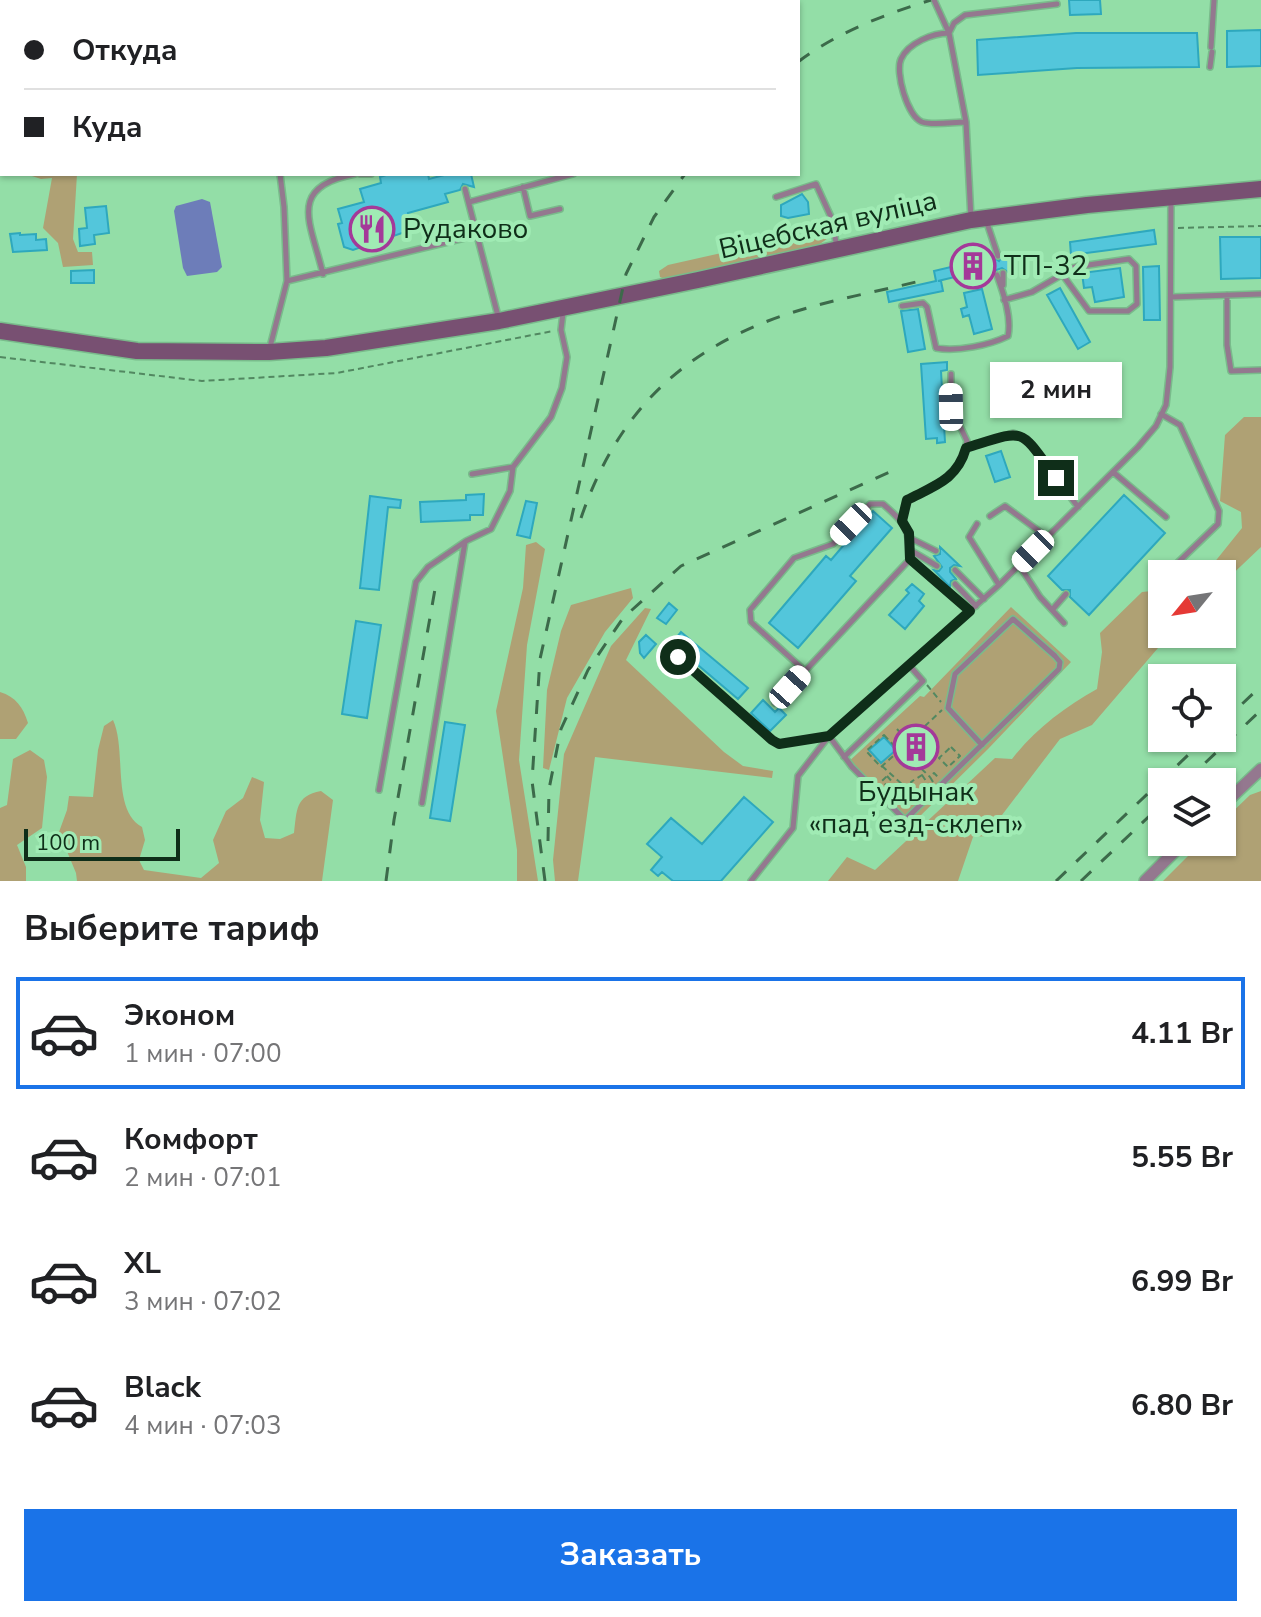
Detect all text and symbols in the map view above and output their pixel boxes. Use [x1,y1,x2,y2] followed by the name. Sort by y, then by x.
[72,30,178,71] text: Откуда
[72,107,143,148] text: Куда
[715,181,941,269] street label: Віцебская вуліца
[348,205,396,253] restaurant icon: Рудаково
[403,210,528,248] place label: Рудаково
[949,242,997,290] building icon: ТП-32
[1004,247,1088,285] place label: ТП-32
[990,362,1122,418] callout: 2 мин
[1020,372,1092,407] text: 2 мин
[939,383,963,431] car
[1038,460,1074,496] route end
[826,498,876,550] car
[1008,526,1058,576] car
[1148,560,1236,648] north arrow
[1148,560,1236,856] map controls
[660,639,696,675] route start
[765,661,815,713] car
[1148,664,1236,752] button: locate
[892,723,940,771] building icon: Будынак «падʼезд-склеп»
[1148,768,1236,856] button: layers
[809,773,1023,843] place label: Будынак «падʼезд-склеп»
[24,825,180,861] scale bar
[36,828,100,858] text: 100 m
[24,904,320,953] text: Выберите тариф
[124,995,235,1036] text: Эконом
[28,997,100,1069] icon: car
[1131,1013,1233,1054] text: 4.11 Br
[124,1036,281,1071] text: 1 мин · 07:00
[124,1119,258,1160] text: Комфорт
[28,1121,100,1193] icon: car
[1131,1137,1233,1178] text: 5.55 Br
[124,1160,281,1195] text: 2 мин · 07:01
[124,1243,161,1284] text: XL
[28,1245,100,1317] icon: car
[1131,1261,1233,1302] text: 6.99 Br
[124,1284,281,1319] text: 3 мин · 07:02
[124,1367,201,1408] text: Black
[28,1369,100,1441] icon: car
[1131,1385,1233,1426] text: 6.80 Br
[124,1408,281,1443] text: 4 мин · 07:03
[24,1509,1237,1601] button: Заказать

